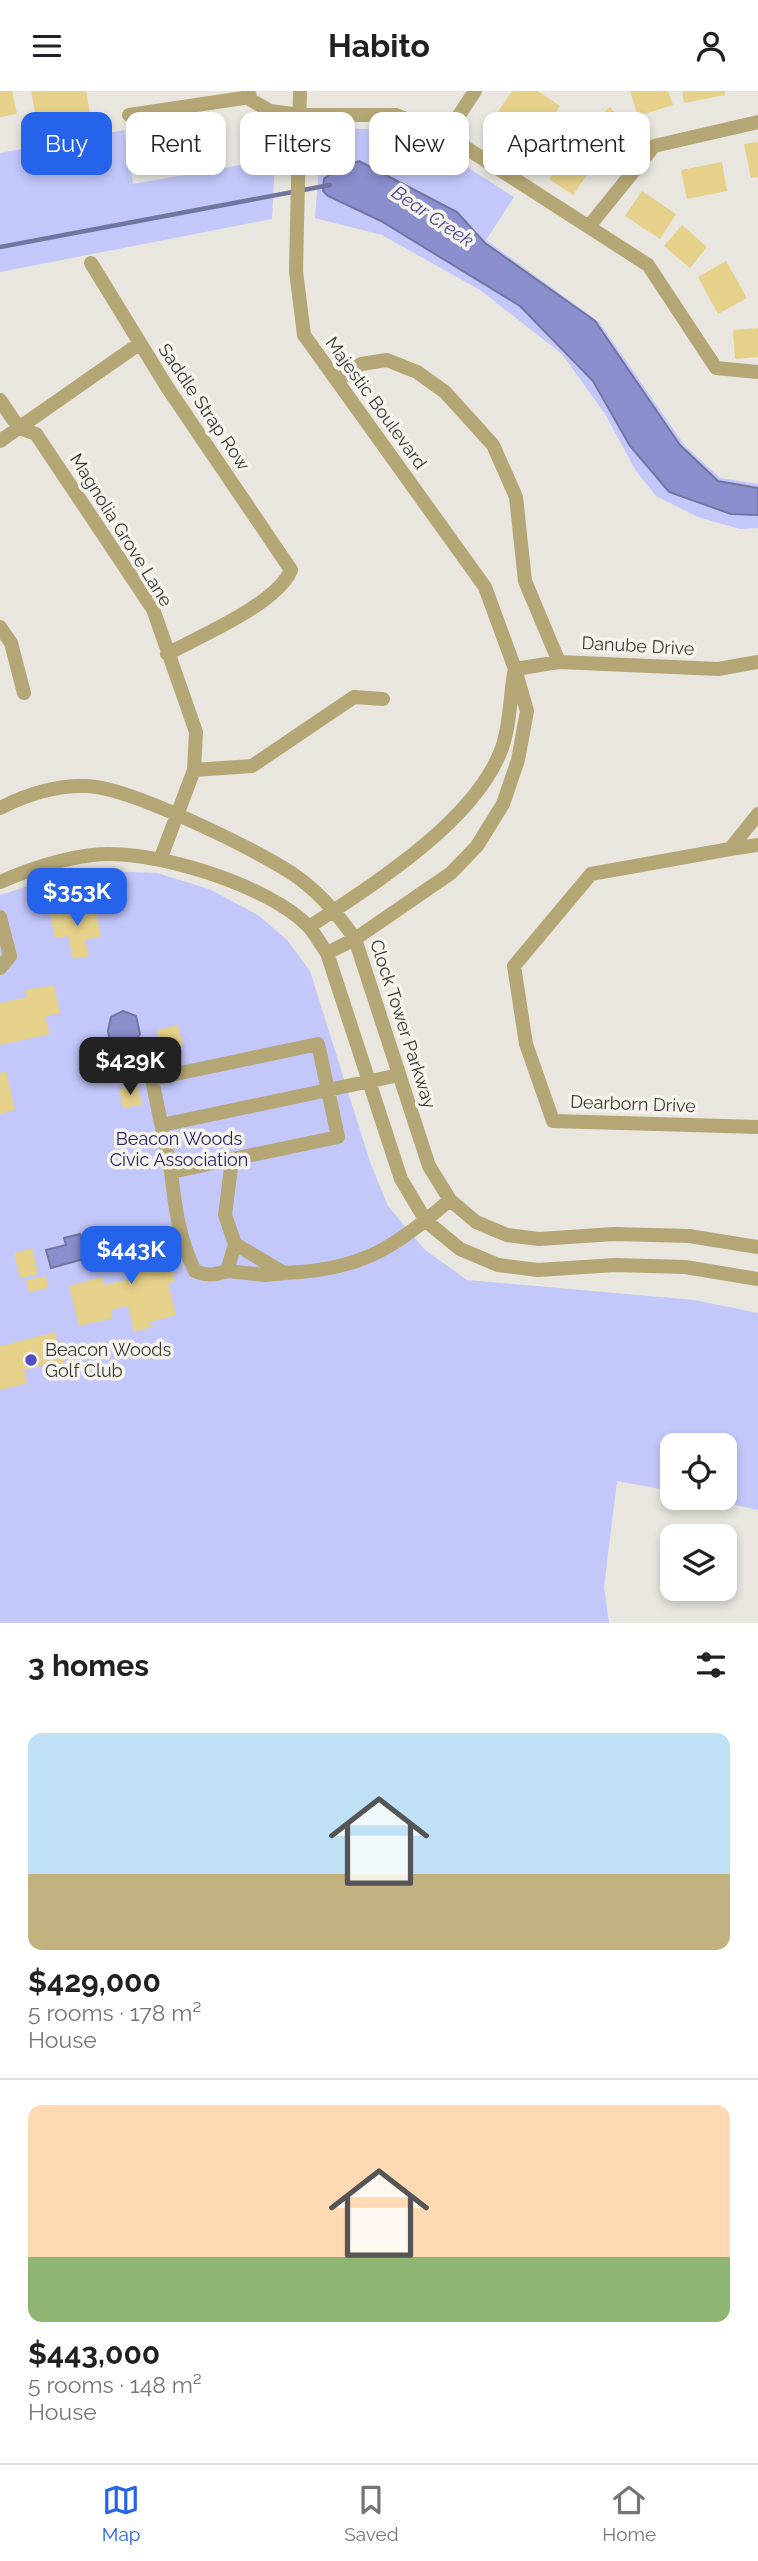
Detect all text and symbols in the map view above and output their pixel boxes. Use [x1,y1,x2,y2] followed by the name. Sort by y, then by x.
[28,27,66,65] icon: menu
[328,27,430,64] text: Habito
[692,27,730,65] icon: person
[21,112,112,175] chip: Buy
[126,112,226,175] chip: Rent
[240,112,355,175] chip: Filters
[369,112,469,175] chip: New
[483,112,650,175] chip: Apartment
[388,181,478,251] water label: Bear Creek
[321,333,431,473] street label: Majestic Boulevard
[154,339,255,474] street label: Saddle Strap Row
[66,449,177,610] street label: Magnolia Grove Lane
[581,632,695,659] street label: Danube Drive
[28,869,126,928] pin: $353K
[43,877,111,904] text: $353K
[366,937,441,1111] street label: Clock Tower Parkway
[81,1037,179,1097] pin: $429K
[95,1046,165,1073] text: $429K
[570,1091,697,1116] street label: Dearborn Drive
[110,1128,248,1170] park label: Beacon Woods Civic Association
[82,1227,180,1286] pin: $443K
[96,1235,166,1262] text: $443K
[45,1339,172,1381] place label: Beacon Woods Golf Club
[23,1352,39,1368] marker: Beacon Woods Golf Club
[660,1433,737,1601] map controls
[660,1433,737,1510] button: locate
[660,1524,737,1601] button: layers
[692,1646,730,1684] icon: filters
[28,1648,149,1683] text: 3 homes
[316,1778,442,1904] icon: home
[28,1964,161,1999] text: $429,000
[28,1999,201,2026] text: 5 rooms · 178 m²
[28,2026,97,2053] text: House
[316,2150,442,2276] icon: home
[28,2336,160,2371] text: $443,000
[28,2371,202,2398] text: 5 rooms · 148 m²
[28,2398,97,2425] text: House
[102,2481,141,2545] tab: Map
[344,2481,399,2545] tab: Saved
[602,2481,656,2545] tab: Home

